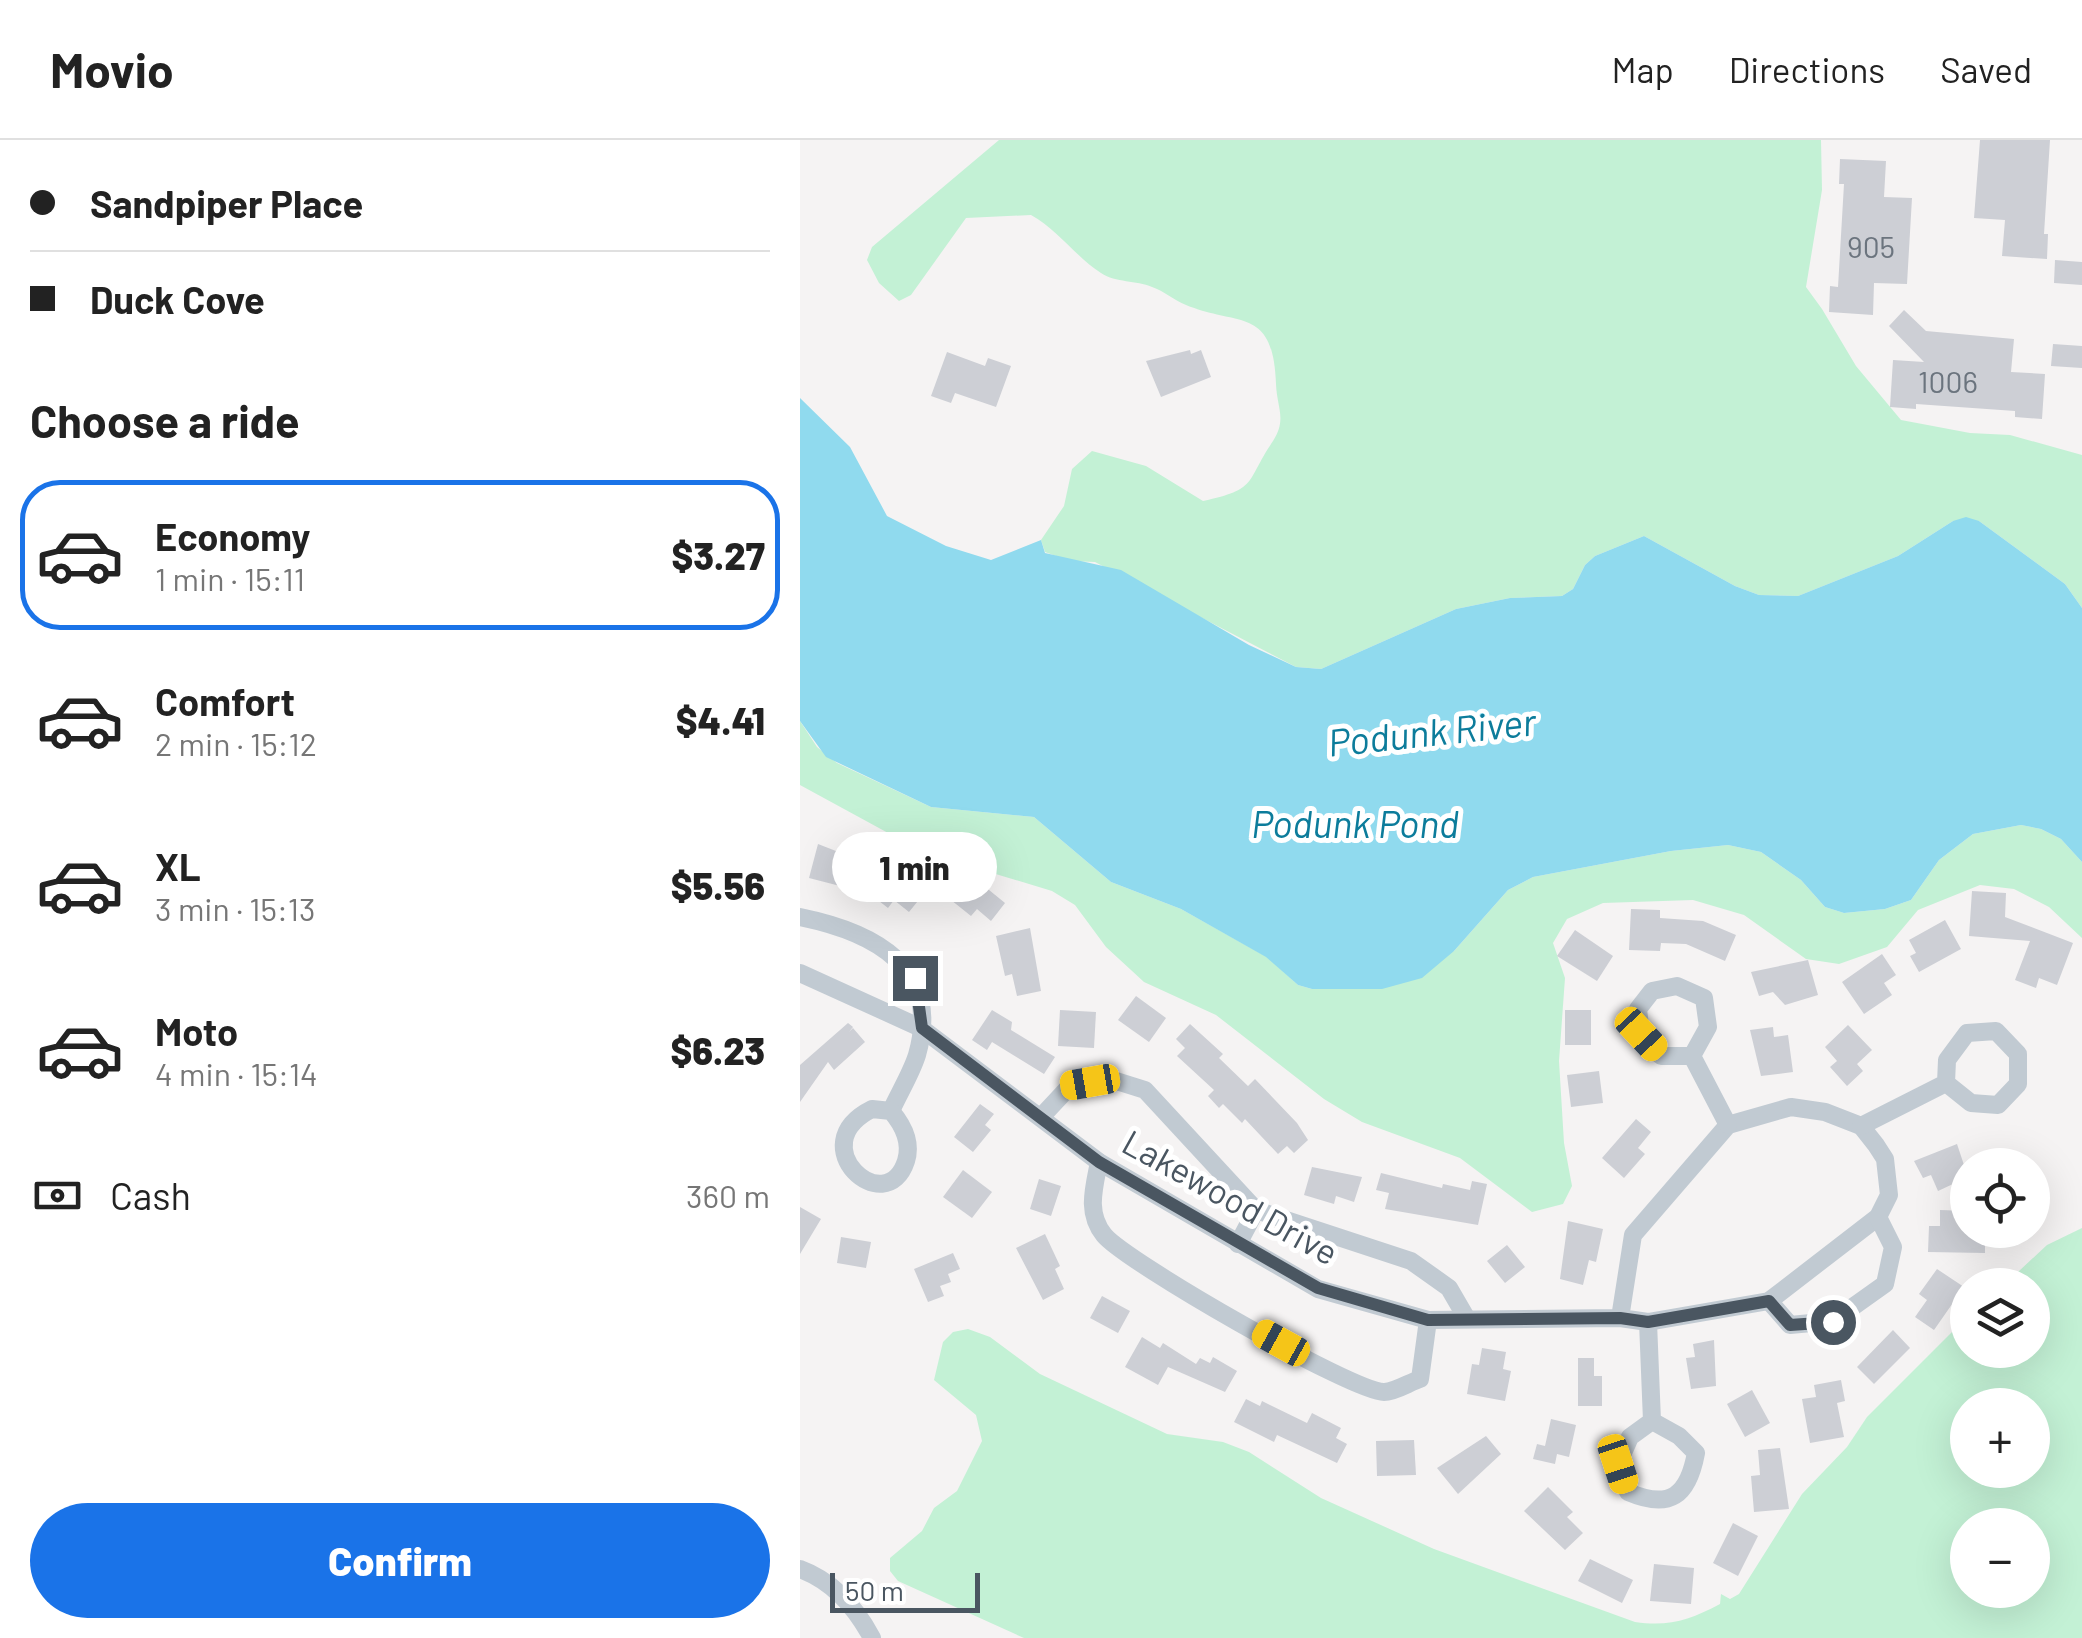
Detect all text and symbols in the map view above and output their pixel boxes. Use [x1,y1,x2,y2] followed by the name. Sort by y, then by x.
[50,40,174,98] text: Movio
[1612,48,1674,90] text: Map
[1729,48,1885,90] text: Directions
[1940,48,2032,90] text: Saved
[90,180,363,226] text: Sandpiper Place
[1847,228,1895,264] house number: 905
[90,276,265,322] text: Duck Cove
[1918,363,1978,399] house number: 1006
[30,393,300,447] text: Choose a ride
[35,510,125,600] icon: car
[155,513,310,559] text: Economy
[671,532,765,578] text: $3.27
[155,559,305,597] text: 1 min · 15:11
[35,675,125,765] icon: car
[155,678,295,724] text: Comfort
[676,697,765,743] text: $4.41
[1326,697,1540,765] water label: Podunk River
[155,724,317,762] text: 2 min · 15:12
[1251,800,1459,846] water label: Podunk Pond
[832,833,998,903] callout: 1 min
[35,840,125,930] icon: car
[155,843,201,889] text: XL
[879,848,950,886] text: 1 min
[671,862,765,908] text: $5.56
[155,889,315,927] text: 3 min · 15:13
[893,956,938,1001] route end
[1610,1002,1672,1066] car
[35,1005,125,1095] icon: car
[155,1008,238,1054] text: Moto
[670,1027,765,1073] text: $6.23
[155,1054,318,1092] text: 4 min · 15:14
[1058,1062,1122,1102] car
[1116,1120,1346,1273] street label: Lakewood Drive
[1950,1148,2050,1608] map controls
[1950,1148,2050,1248] button: locate
[30,1168,85,1223] icon: cash
[110,1172,191,1218] text: Cash
[686,1176,770,1214] text: 360 m
[1950,1268,2050,1368] button: layers
[1811,1300,1856,1345] route start
[1247,1315,1315,1371] car
[1950,1388,2050,1488] button: +
[1594,1431,1642,1497] car
[30,1503,770,1618] button: Confirm
[1950,1508,2050,1608] button: −
[830,1568,980,1612] scale bar
[845,1573,904,1607] text: 50 m

